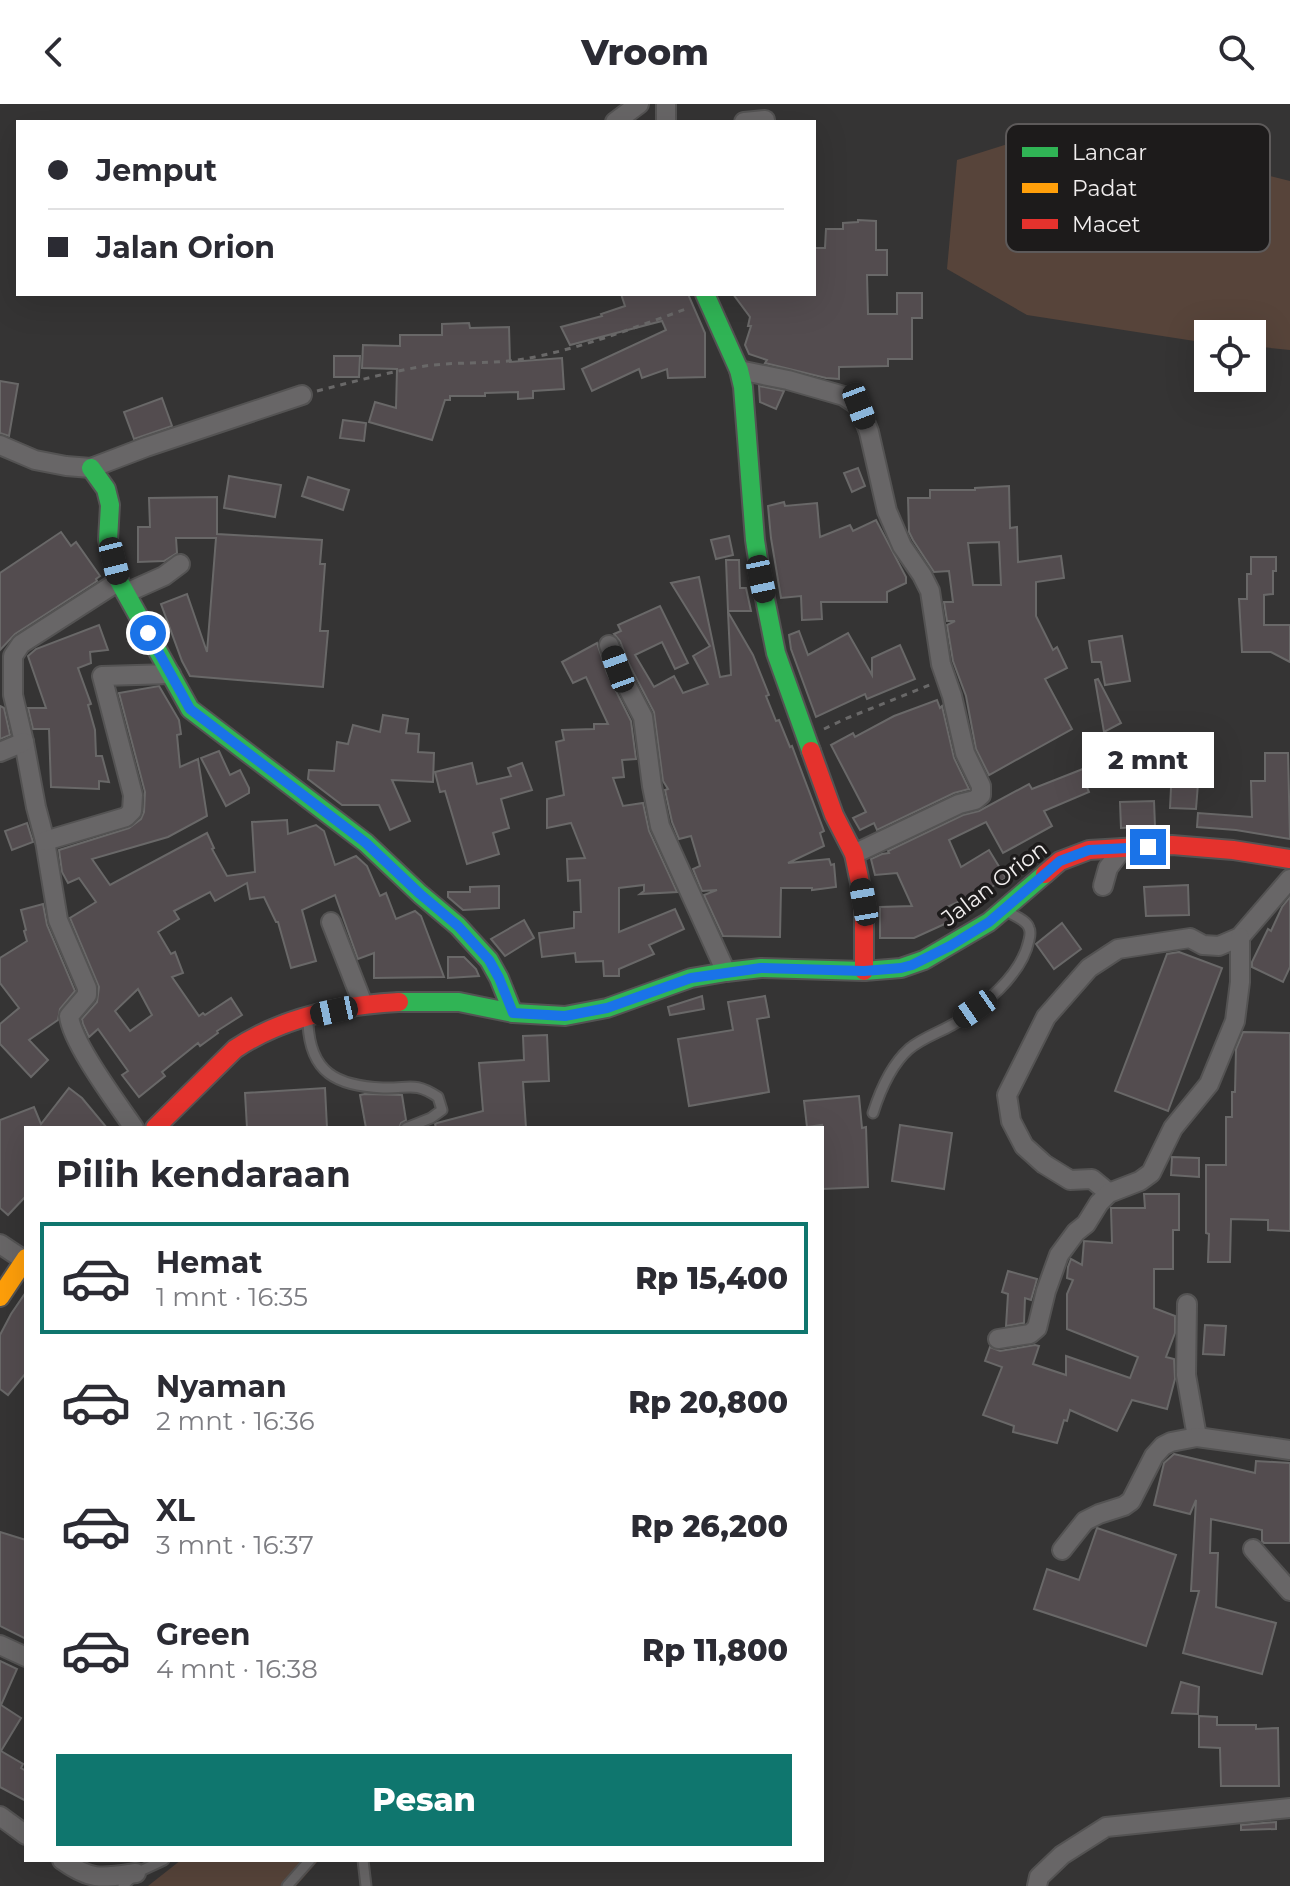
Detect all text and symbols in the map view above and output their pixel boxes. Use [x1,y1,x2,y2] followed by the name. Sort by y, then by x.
[32,30,76,74] icon: back
[581,30,709,74] text: Vroom
[1214,30,1258,74] icon: search
[1006,124,1270,252] legend
[1072,139,1147,166] text: Lancar
[96,152,217,189] text: Jemput
[1072,175,1137,202] text: Padat
[1072,211,1140,238] text: Macet
[96,229,275,266] text: Jalan Orion
[1194,320,1266,392] map controls
[1194,320,1266,392] button: locate
[839,379,879,433] car
[97,535,131,587] car
[744,553,778,605] car
[130,615,166,651] route start
[599,642,637,696] car
[1082,731,1214,787] callout: 2 mnt
[1108,744,1188,776] text: 2 mnt
[1130,829,1166,865] route end
[935,835,1052,932] street label: Jalan Orion
[848,876,880,928] car
[948,985,1002,1033] car
[308,994,360,1028] car
[56,1152,351,1196] text: Pilih kendaraan
[60,1242,132,1314] icon: car
[156,1244,262,1281] text: Hemat
[635,1260,788,1297] text: Rp 15,400
[156,1281,308,1313] text: 1 mnt · 16:35
[60,1366,132,1438] icon: car
[156,1368,287,1405] text: Nyaman
[628,1384,788,1421] text: Rp 20,800
[156,1405,315,1437] text: 2 mnt · 16:36
[60,1490,132,1562] icon: car
[156,1492,195,1529] text: XL
[631,1508,788,1545] text: Rp 26,200
[156,1529,314,1561] text: 3 mnt · 16:37
[60,1614,132,1686] icon: car
[156,1616,250,1653] text: Green
[642,1632,788,1669] text: Rp 11,800
[156,1653,318,1685] text: 4 mnt · 16:38
[56,1754,792,1846] button: Pesan

